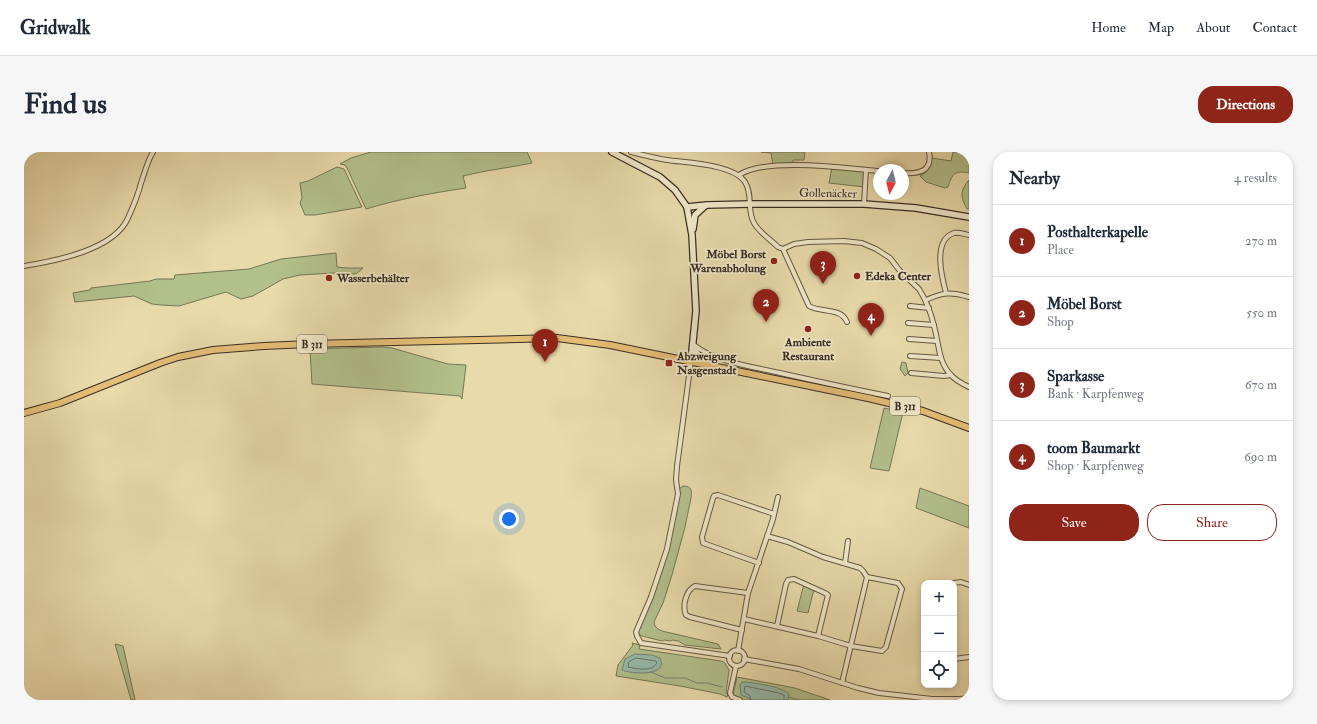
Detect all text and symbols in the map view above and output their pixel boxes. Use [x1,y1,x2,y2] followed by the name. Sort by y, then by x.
[20,16,91,40] text: Gridwalk
[1091,19,1126,36] text: Home
[1148,19,1174,36] text: Map
[1196,19,1230,36] text: About
[1252,19,1297,36] text: Contact
[1198,86,1293,123] button: Directions
[24,87,107,122] text: Find us
[873,164,909,200] north arrow
[1009,168,1060,189] text: Nearby
[1234,170,1277,186] text: 4 results
[799,185,858,202] street label: Gollenäcker
[1047,223,1148,242] text: Posthalterkapelle
[1020,233,1024,249] text: 1
[1245,233,1277,249] text: 270 m
[1047,242,1074,258] text: Place
[689,247,767,276] place label: Möbel Borst Warenabholung
[810,251,836,284] pin: 3
[769,256,779,266] marker: Möbel Borst Warenabholung
[865,269,931,284] place label: Edeka Center
[336,271,410,286] place label: Wasserbehälter
[852,271,862,281] marker: Edeka Center
[324,273,334,283] marker: Wasserbehälter
[753,289,779,322] pin: 2
[1047,295,1122,314] text: Möbel Borst
[858,303,884,336] pin: 4
[1019,305,1025,321] text: 2
[1246,305,1277,321] text: 550 m
[1047,314,1074,330] text: Shop
[803,324,813,334] marker: Ambiente Restaurant
[532,329,558,362] pin: 1
[297,335,327,353] road number: B 311
[782,335,834,364] place label: Ambiente Restaurant
[676,349,737,378] place label: Abzweigung Nasgenstadt
[664,358,674,368] marker: Abzweigung Nasgenstadt
[1047,367,1104,386] text: Sparkasse
[1020,377,1025,393] text: 3
[1245,377,1277,393] text: 670 m
[1047,386,1144,402] text: Bank · Karpfenweg
[890,397,920,415] road number: B 311
[1047,439,1140,458] text: toom Baumarkt
[1018,449,1026,465] text: 4
[1244,449,1277,465] text: 690 m
[1047,458,1144,474] text: Shop · Karpfenweg
[1009,504,1139,541] button: Save
[1147,504,1277,541] button: Share
[499,509,519,529] your location
[921,580,957,688] map controls
[921,580,957,616] button: +
[921,616,957,652] button: −
[921,652,957,688] button: locate

